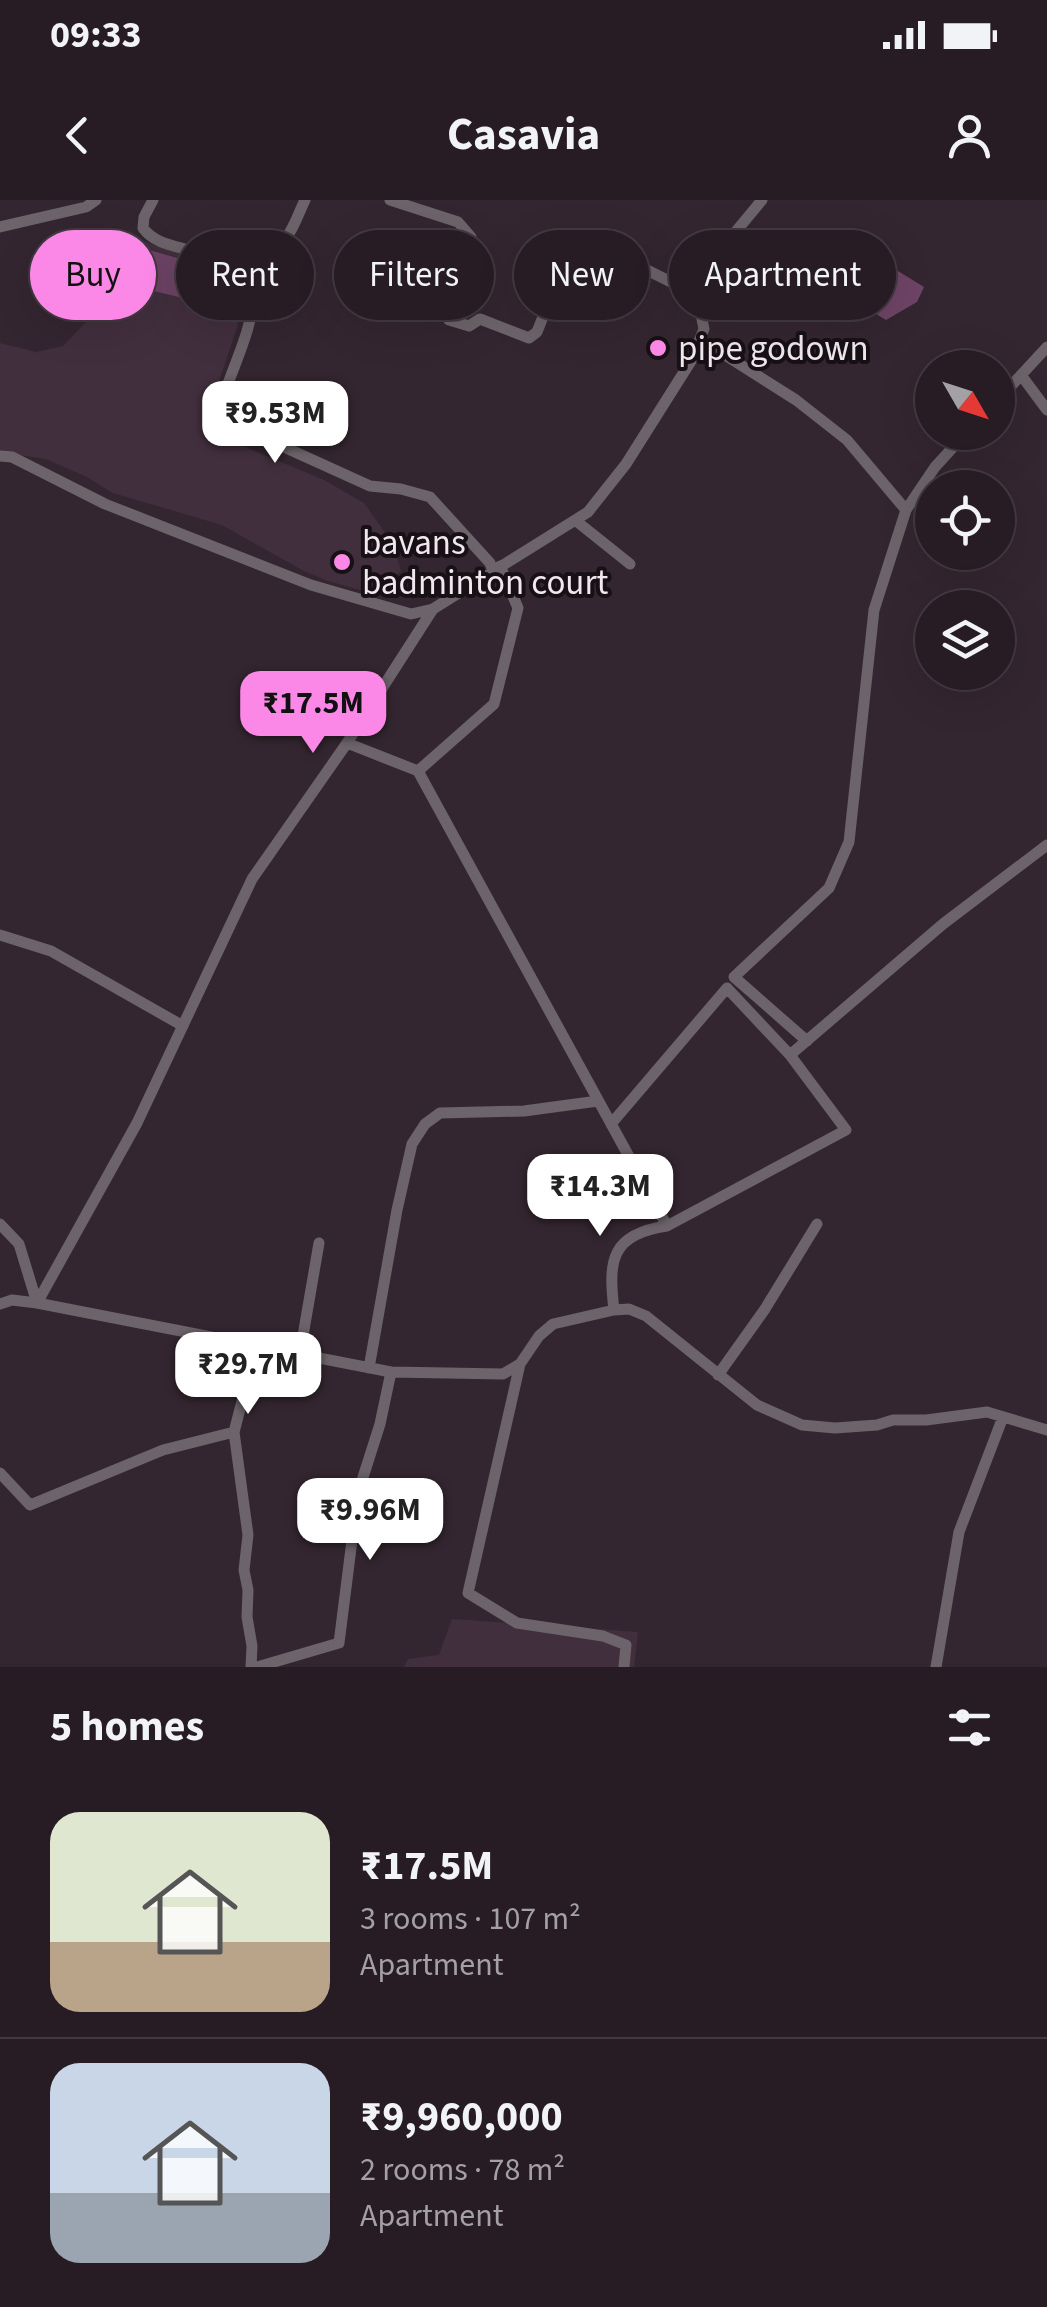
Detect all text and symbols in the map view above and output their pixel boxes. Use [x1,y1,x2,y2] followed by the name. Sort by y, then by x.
[50,8,142,62] text: 09:33
[447,103,600,167] text: Casavia
[50,108,105,163] icon: back
[942,108,997,163] icon: person
[30,230,156,320] chip: Buy
[176,230,314,320] chip: Rent
[334,230,494,320] chip: Filters
[514,230,649,320] chip: New
[669,230,896,320] chip: Apartment
[678,324,869,374] place label: pipe godown
[647,337,669,359] marker: pipe godown
[915,350,1015,450] north arrow
[915,350,1015,690] map controls
[194,381,356,466] pin: ₹9.53M
[224,390,326,436] text: ₹9.53M
[915,470,1015,570] button: locate
[362,518,609,608] place label: bavans badminton court
[331,551,353,573] marker: bavans badminton court
[915,590,1015,690] button: layers
[232,671,394,756] pin: ₹17.5M
[262,680,364,726] text: ₹17.5M
[519,1154,681,1239] pin: ₹14.3M
[549,1163,651,1209] text: ₹14.3M
[167,1332,329,1417] pin: ₹29.7M
[197,1341,299,1387] text: ₹29.7M
[289,1478,451,1563] pin: ₹9.96M
[319,1487,421,1533] text: ₹9.96M
[50,1697,204,1757] text: 5 homes
[942,1700,997,1755] icon: filters
[360,1836,493,1896] text: ₹17.5M
[130,1852,250,1972] icon: home
[360,1896,581,1942] text: 3 rooms · 107 m²
[360,1942,503,1988] text: Apartment
[360,2087,563,2147] text: ₹9,960,000
[130,2103,250,2223] icon: home
[360,2147,565,2193] text: 2 rooms · 78 m²
[360,2193,503,2239] text: Apartment

